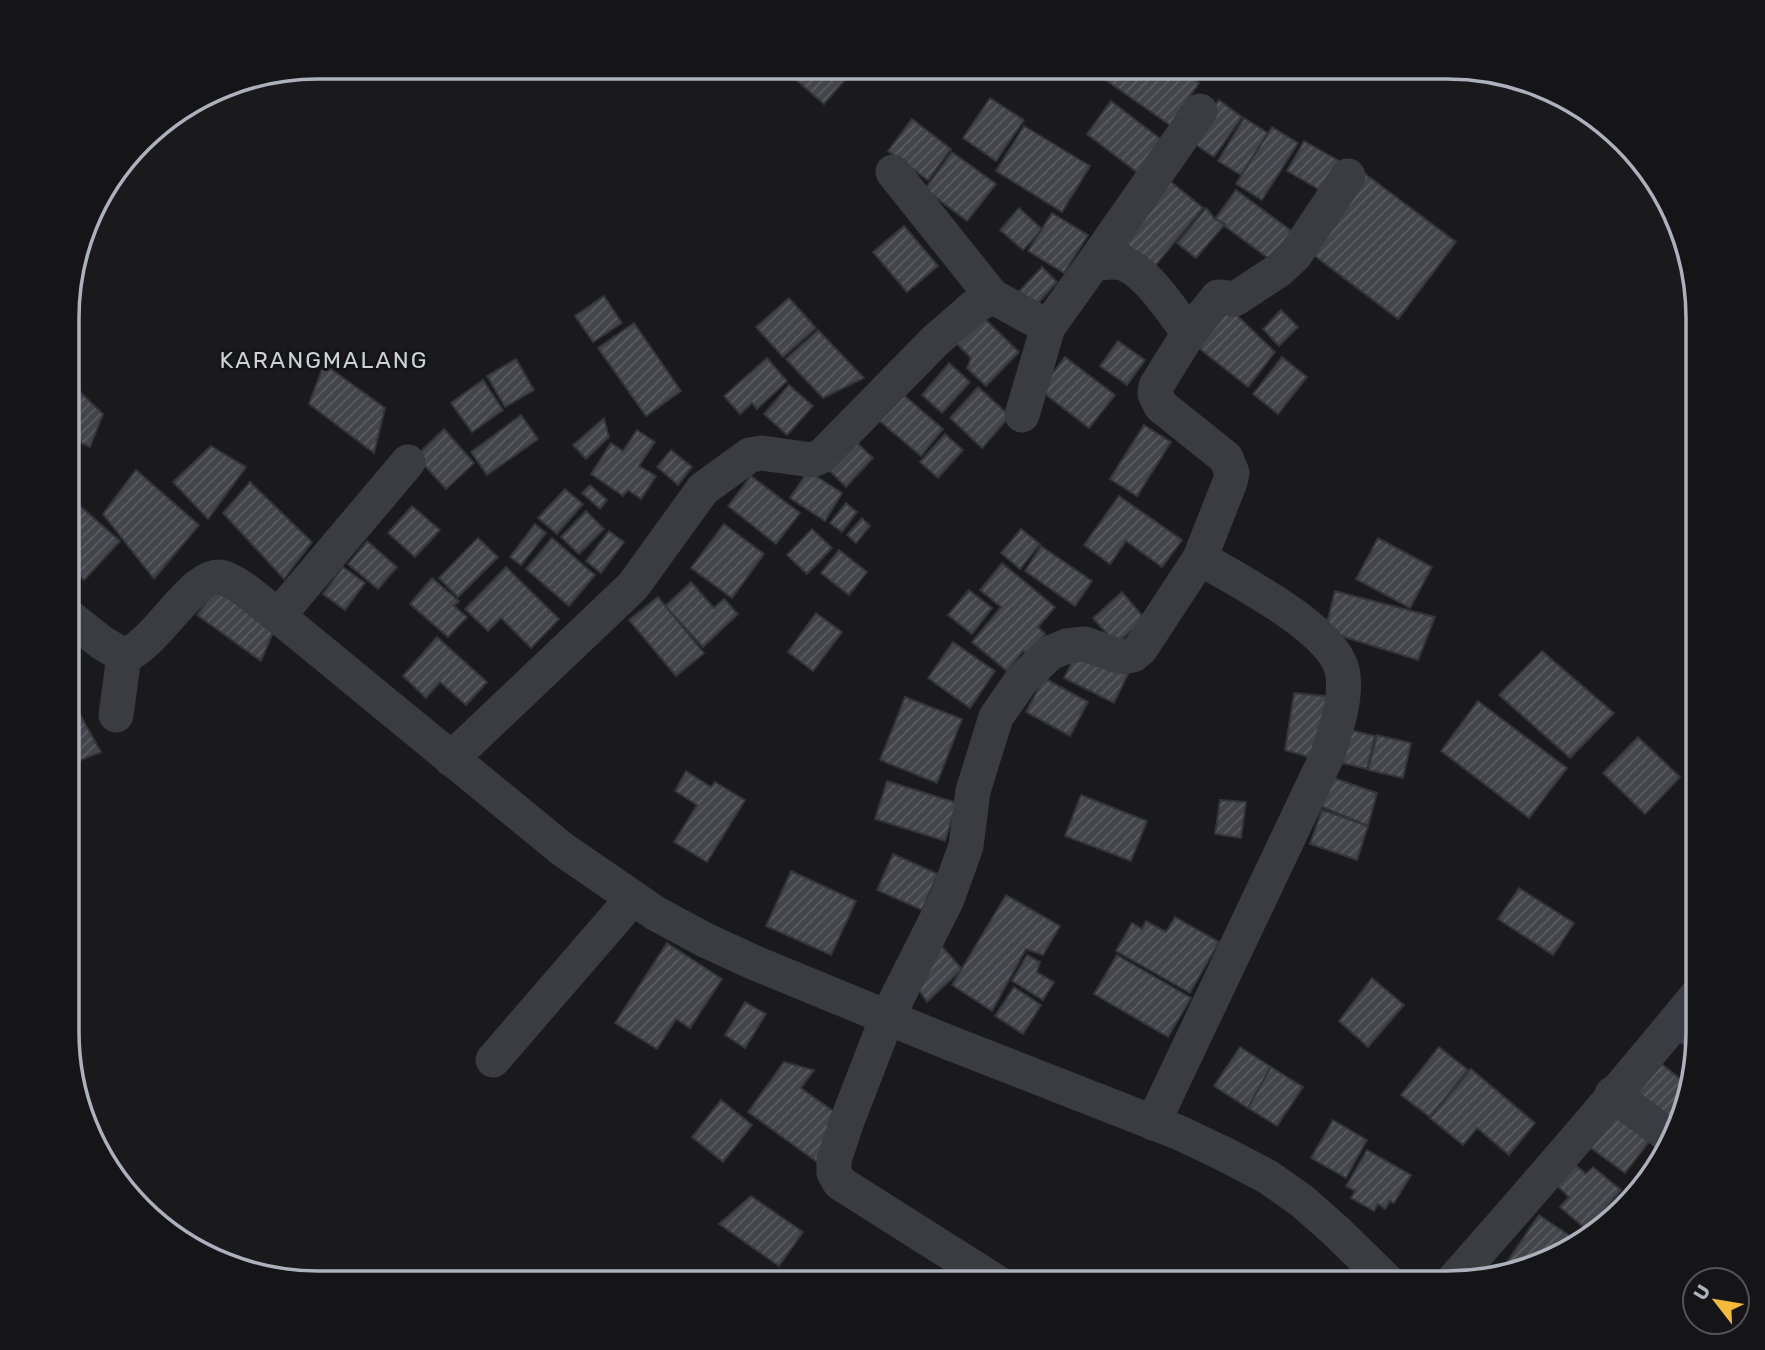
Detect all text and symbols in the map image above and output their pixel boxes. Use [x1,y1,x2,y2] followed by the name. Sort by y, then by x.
[219,346,429,374] district label: KARANGMALANG
[1681,1266,1751,1336] north arrow
[1688,1281,1715,1304] text: U

